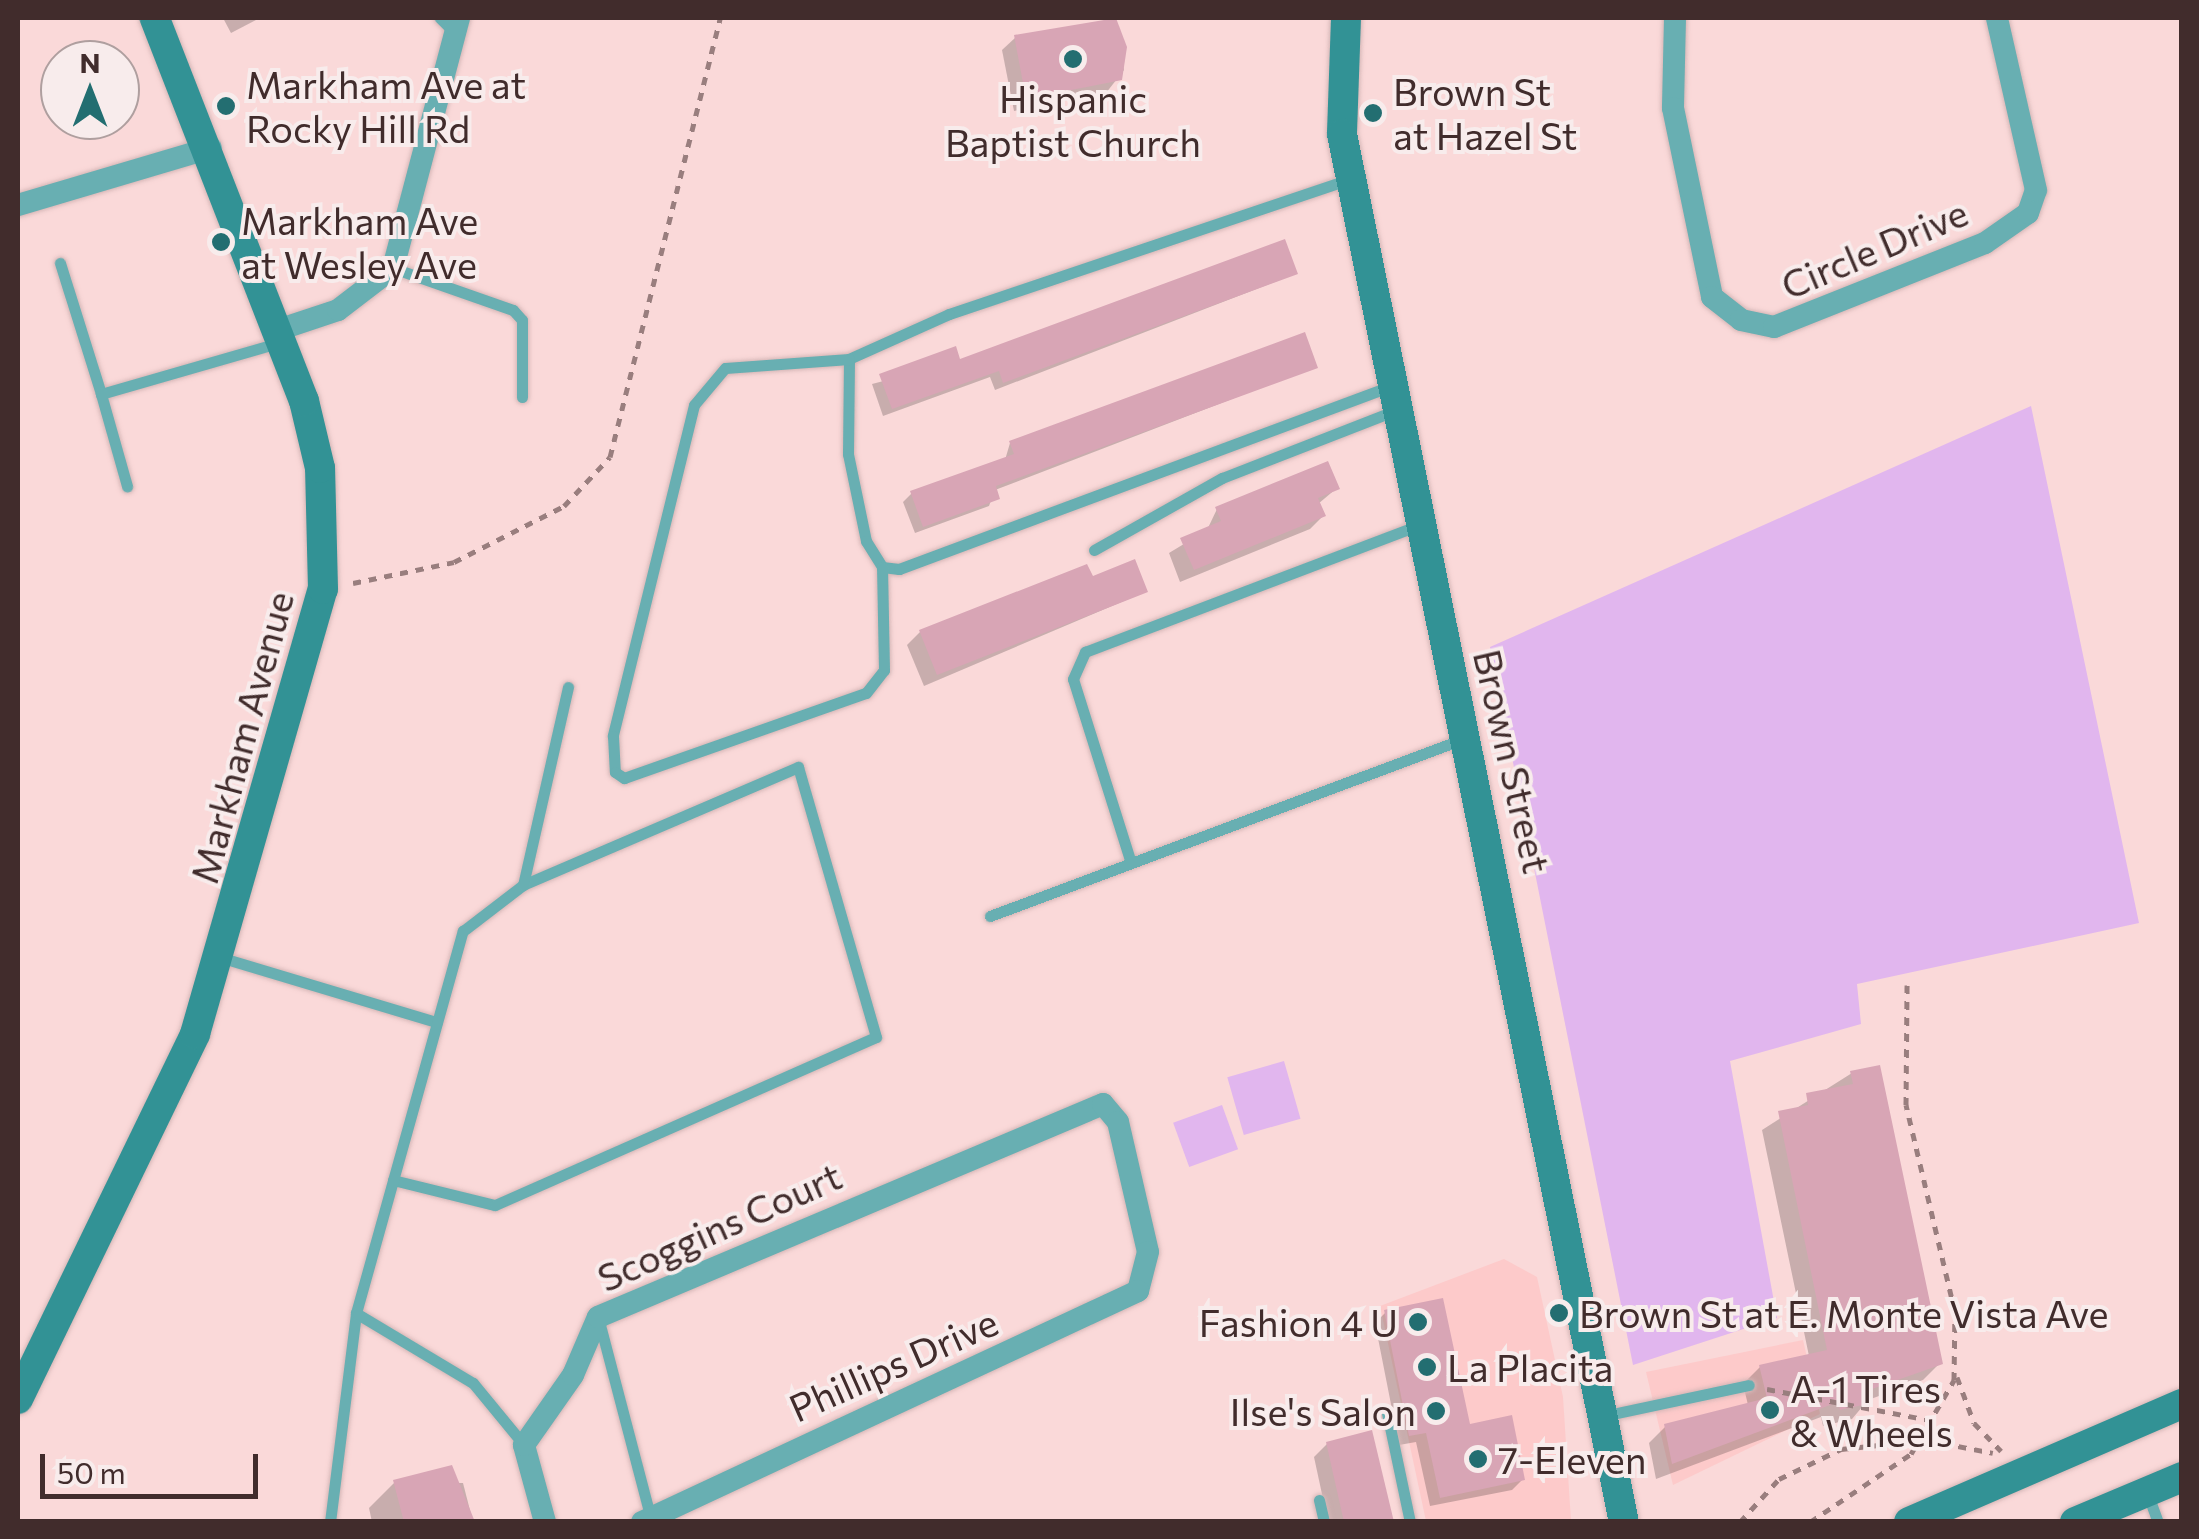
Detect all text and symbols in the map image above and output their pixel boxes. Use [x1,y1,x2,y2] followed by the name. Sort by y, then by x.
[40,40,140,140] north arrow
[80,45,101,79] text: N
[1062,48,1084,70] marker: Hispanic Baptist Church
[246,61,526,150] place label: Markham Ave at Rocky Hill Rd
[1393,68,1577,157] place label: Brown St at Hazel St
[945,75,1201,164] place label: Hispanic Baptist Church
[215,95,237,117] marker: Markham Ave at Rocky Hill Rd
[1362,102,1384,124] marker: Brown St at Hazel St
[1774,188,1974,308] street label: Circle Drive
[241,197,478,286] place label: Markham Ave at Wesley Ave
[210,231,232,253] marker: Markham Ave at Wesley Ave
[180,586,302,888] street label: Markham Avenue
[1465,645,1561,877] street label: Brown Street
[590,1152,848,1300] street label: Scoggins Court
[1579,1290,2109,1336] place label: Brown St at E. Monte Vista Ave
[782,1298,1004,1430] street label: Phillips Drive
[1199,1299,1398,1345] place label: Fashion 4 U
[1548,1302,1570,1324] marker: Brown St at E. Monte Vista Ave
[1407,1311,1429,1333] marker: Fashion 4 U
[1447,1344,1613,1390] place label: La Placita
[1416,1356,1438,1378] marker: La Placita
[1790,1365,1953,1455] place label: A-1 Tires & Wheels
[1230,1388,1416,1434] place label: Ilse's Salon
[1759,1399,1781,1421] marker: A-1 Tires & Wheels
[1425,1400,1447,1422] marker: Ilse's Salon
[45,1434,262,1496] scale bar
[1498,1436,1647,1482] place label: 7-Eleven
[1467,1448,1489,1470] marker: 7-Eleven
[57,1453,126,1490] text: 50 m

